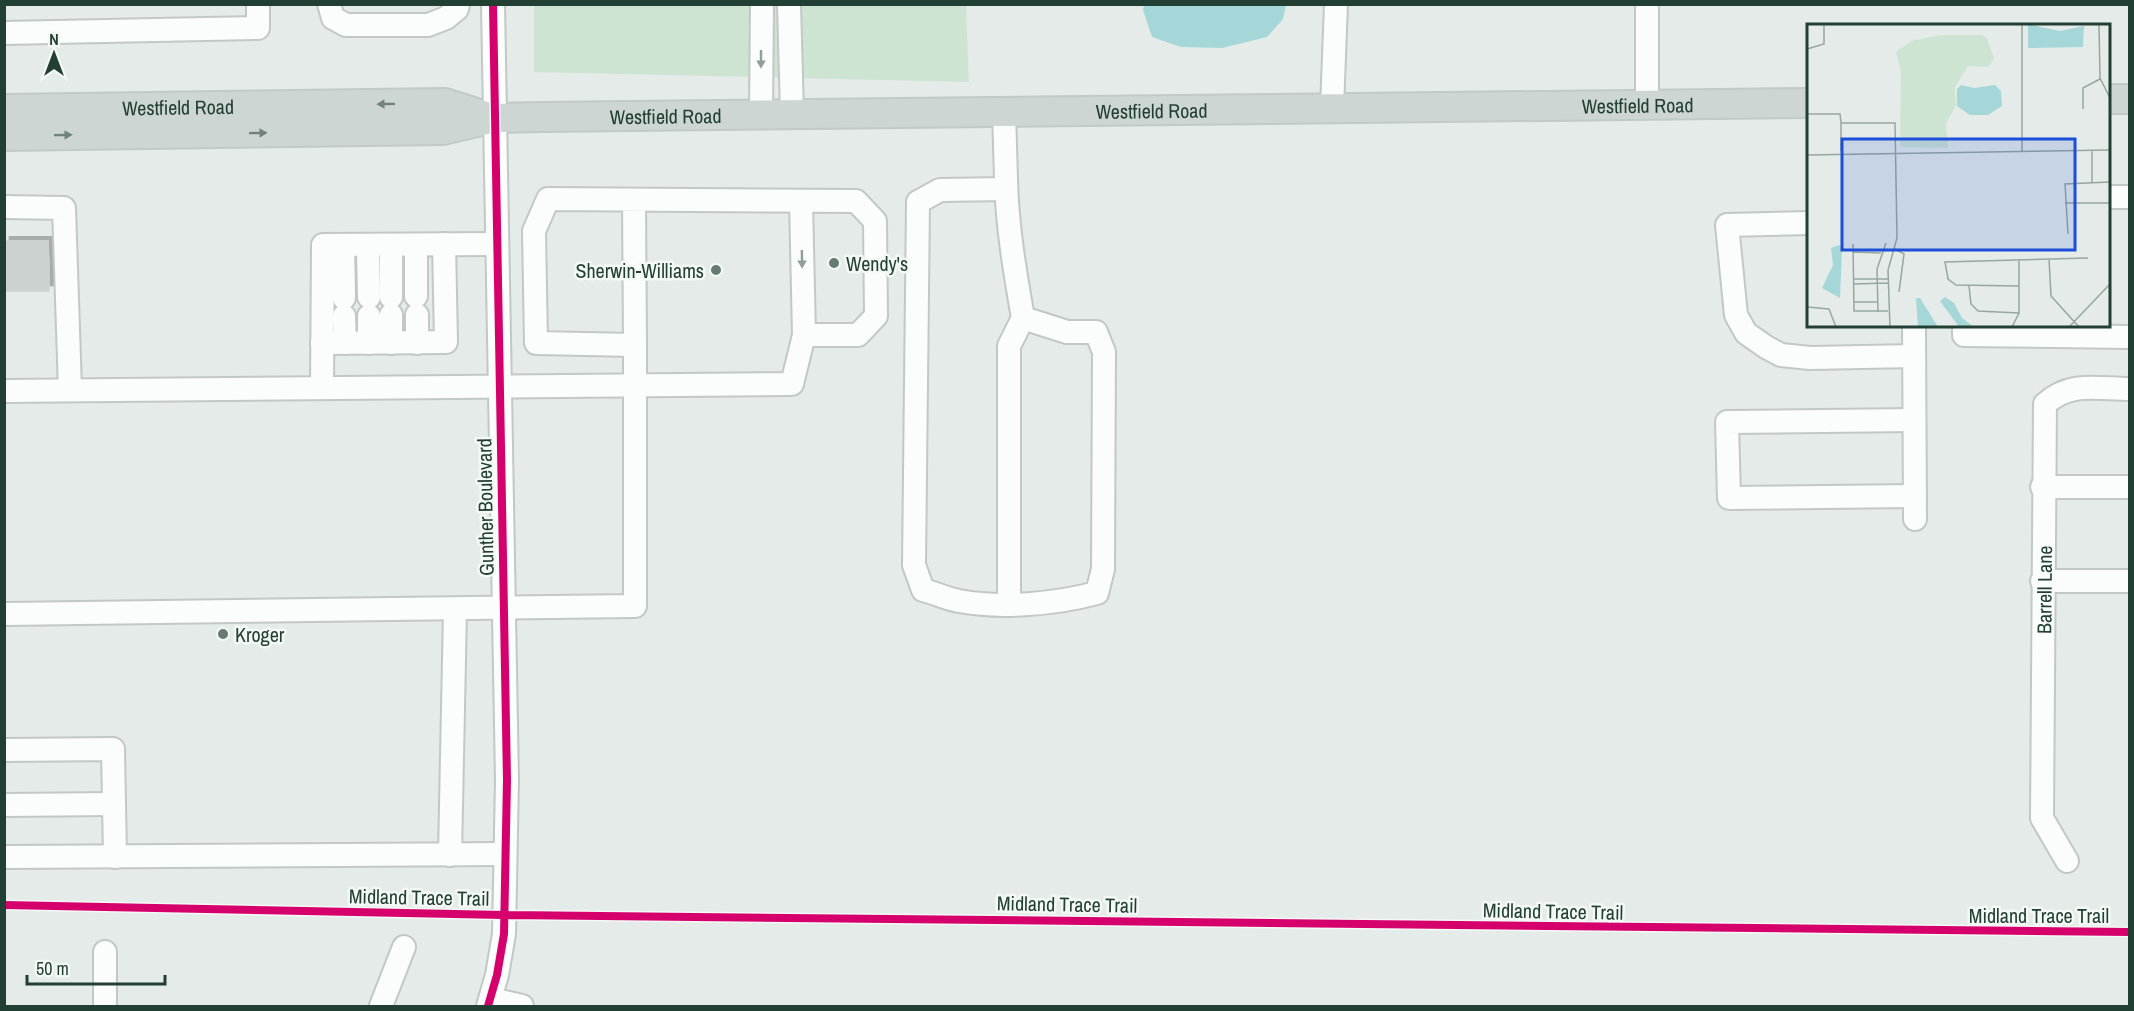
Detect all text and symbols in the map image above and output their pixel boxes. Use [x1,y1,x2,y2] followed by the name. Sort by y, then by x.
[24,24,84,84] north arrow
[1807,24,2110,327] inset map
[49,28,59,50] text: N
[756,50,766,69] one-way arrow
[1581,91,1694,119] street label: Westfield Road
[122,92,234,121] street label: Westfield Road
[1095,96,1208,124] street label: Westfield Road
[377,99,396,109] one-way arrow
[609,102,722,130] street label: Westfield Road
[248,128,267,137] one-way arrow
[53,130,72,140] one-way arrow
[798,250,807,269] one-way arrow
[846,250,908,277] place label: Wendy's
[827,256,841,270] marker: Wendy's
[576,257,704,284] place label: Sherwin-Williams
[709,263,723,277] marker: Sherwin-Williams
[470,438,500,576] street label: Gunther Boulevard
[2030,545,2057,634] street label: Barrell Lane
[235,621,285,648] place label: Kroger
[216,627,230,641] marker: Kroger
[349,882,489,912] street label: Midland Trace Trail
[997,889,1137,919] street label: Midland Trace Trail
[1483,896,1623,926] street label: Midland Trace Trail
[1969,902,2109,929] street label: Midland Trace Trail
[27,948,165,986] scale bar
[36,956,69,981] text: 50 m

